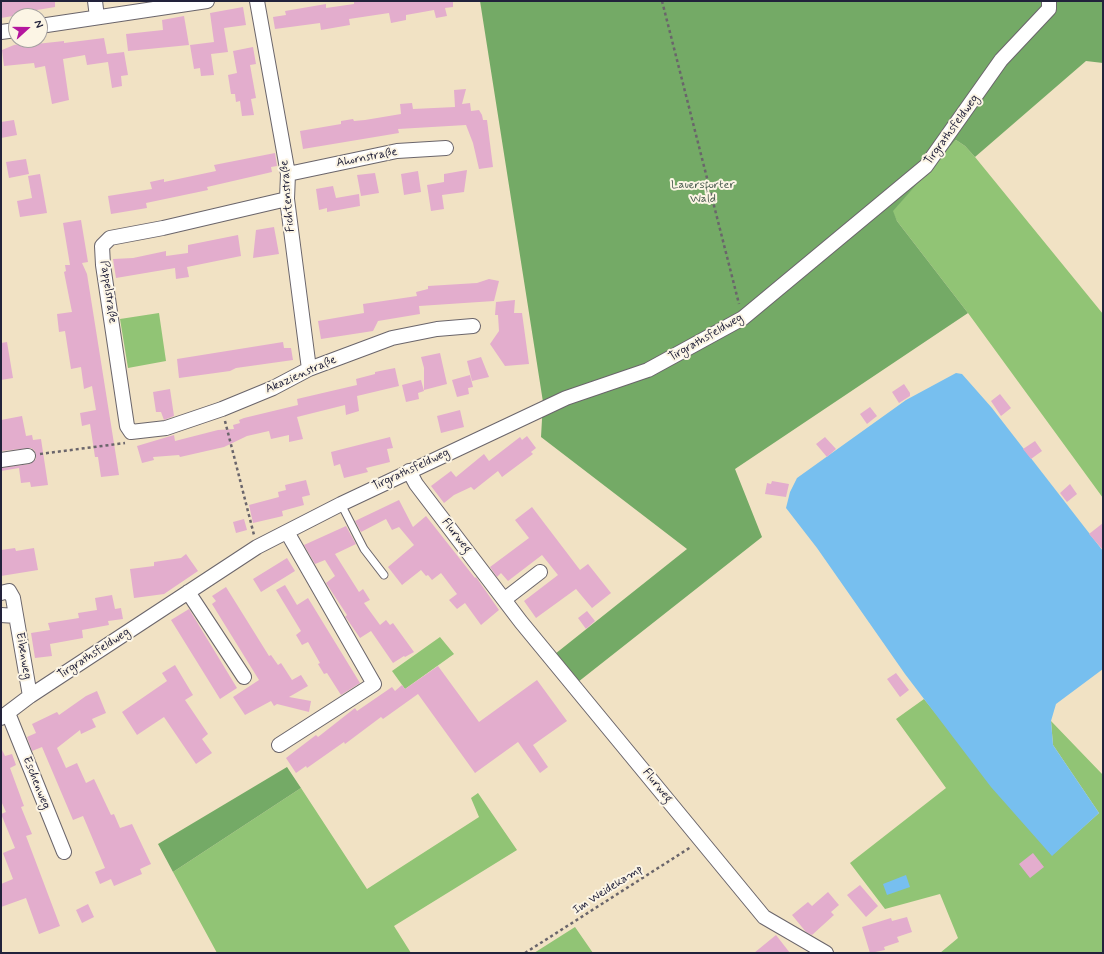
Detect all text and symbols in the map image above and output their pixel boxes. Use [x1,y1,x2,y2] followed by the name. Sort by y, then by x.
[8,8,48,48] north arrow
[30,18,46,30] text: N
[922,92,982,168] street label: Tirgrathsfeldweg
[335,145,399,171] street label: Ahornstraße
[278,159,298,233] street label: Fichtenstraße
[671,178,735,206] park label: Lauersforter Wald
[96,260,120,324] street label: Pappelstraße
[666,311,746,365] street label: Tirgrathsfeldweg
[263,353,339,397] street label: Akazienstraße
[370,446,452,494] street label: Tirgrathsfeldweg
[438,516,474,556] street label: Flurweg
[55,625,133,683] street label: Tirgrathsfeldweg
[12,631,34,681] street label: Eibenweg
[19,755,53,811] street label: Eschenweg
[639,766,675,806] street label: Flurweg
[570,862,646,918] street label: Im Weidekamp

